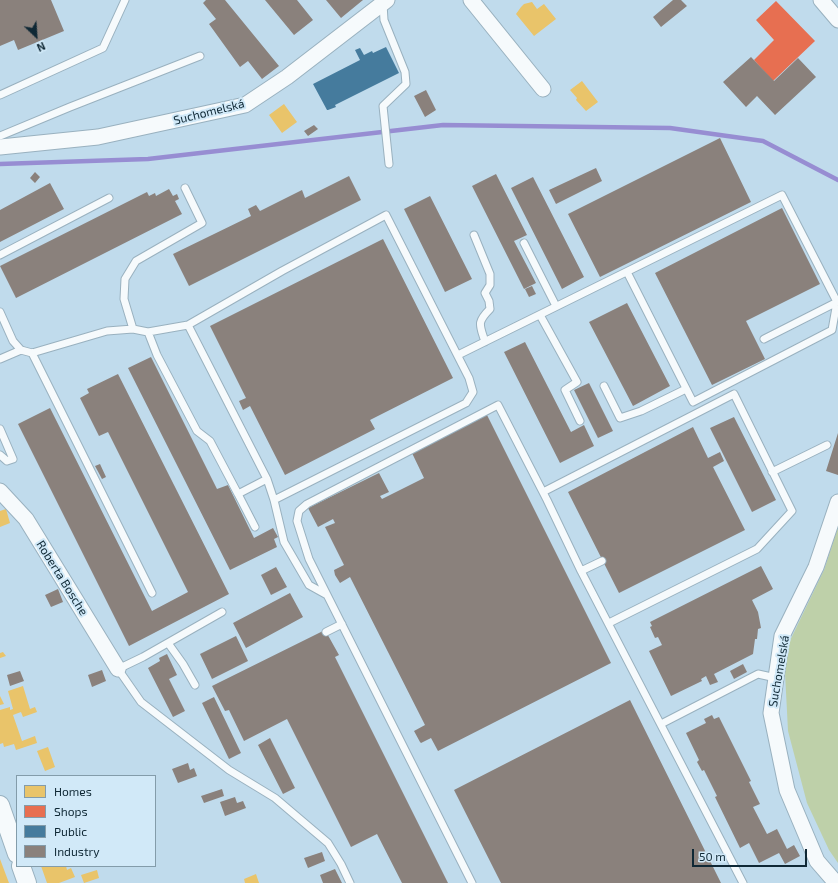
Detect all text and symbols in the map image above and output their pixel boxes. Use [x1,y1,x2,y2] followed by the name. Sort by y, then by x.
[16,16,56,56] north arrow
[35,40,48,55] text: N
[172,96,246,128] street label: Suchomelská
[33,538,91,618] street label: Roberta Bosche
[766,634,792,708] street label: Suchomelská
[16,775,156,867] legend
[54,784,92,798] text: Homes
[54,804,88,818] text: Shops
[54,824,87,838] text: Public
[694,841,809,867] scale bar
[54,844,100,858] text: Industry
[699,849,726,863] text: 50 m

